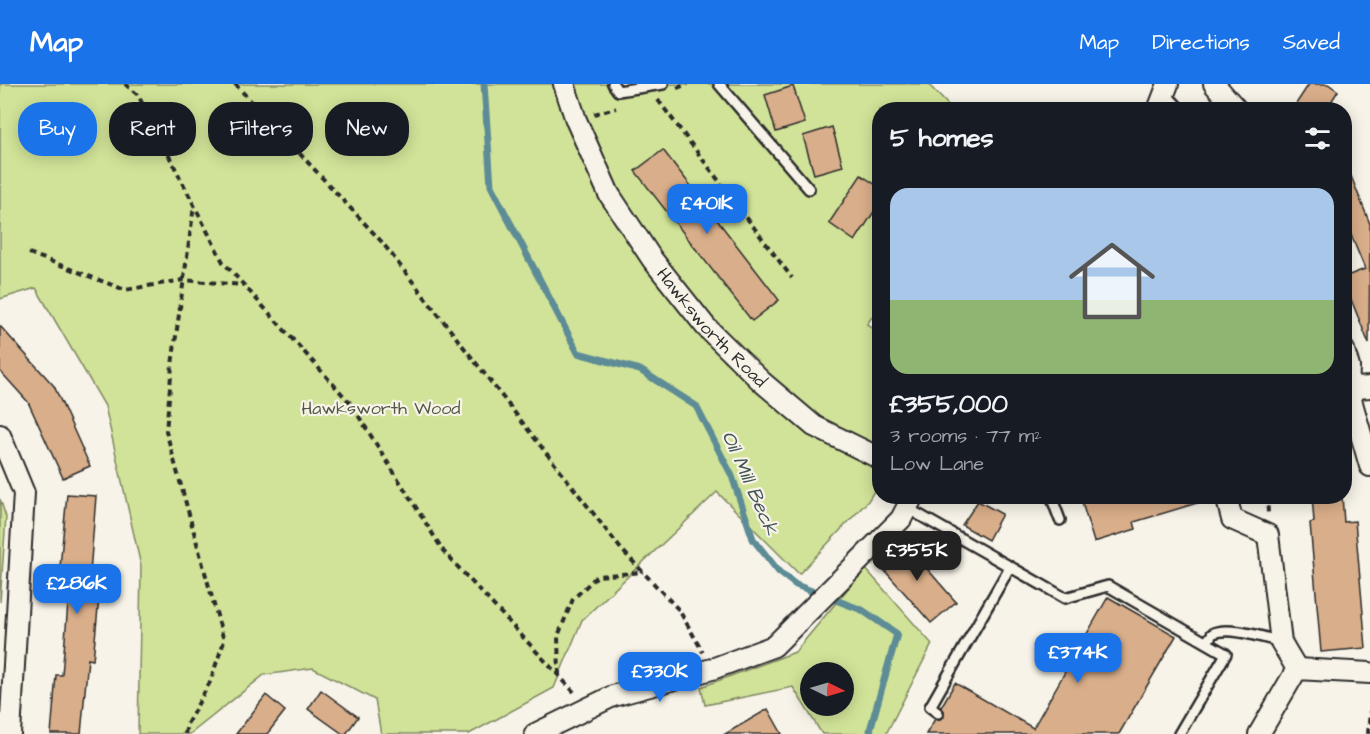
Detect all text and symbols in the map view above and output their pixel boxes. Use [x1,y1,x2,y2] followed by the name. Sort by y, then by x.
[30,23,83,62] text: Map
[1079,28,1119,57] text: Map
[1152,28,1250,57] text: Directions
[1283,28,1340,57] text: Saved
[18,102,97,156] chip: Buy
[109,102,196,156] chip: Rent
[208,102,313,156] chip: Filters
[325,102,409,156] chip: New
[890,120,994,156] text: 5 homes
[1301,122,1334,155] icon: filters
[665,184,749,235] pin: £401K
[681,189,733,217] text: £401K
[1058,227,1166,335] icon: home
[651,262,773,393] street label: Hawksworth Road
[890,386,1008,422] text: £355,000
[301,396,461,421] park label: Hawksworth Wood
[890,422,1042,450] text: 3 rooms · 77 m²
[715,426,786,540] water label: Oil Mill Beck
[890,450,984,478] text: Low Lane
[875,531,959,582] pin: £355K
[886,536,948,564] text: £355K
[35,564,119,615] pin: £286K
[47,569,107,597] text: £286K
[1036,633,1120,684] pin: £374K
[1049,638,1107,666] text: £374K
[618,652,702,703] pin: £330K
[632,657,688,685] text: £330K
[800,662,854,716] north arrow
[800,662,854,716] map controls

